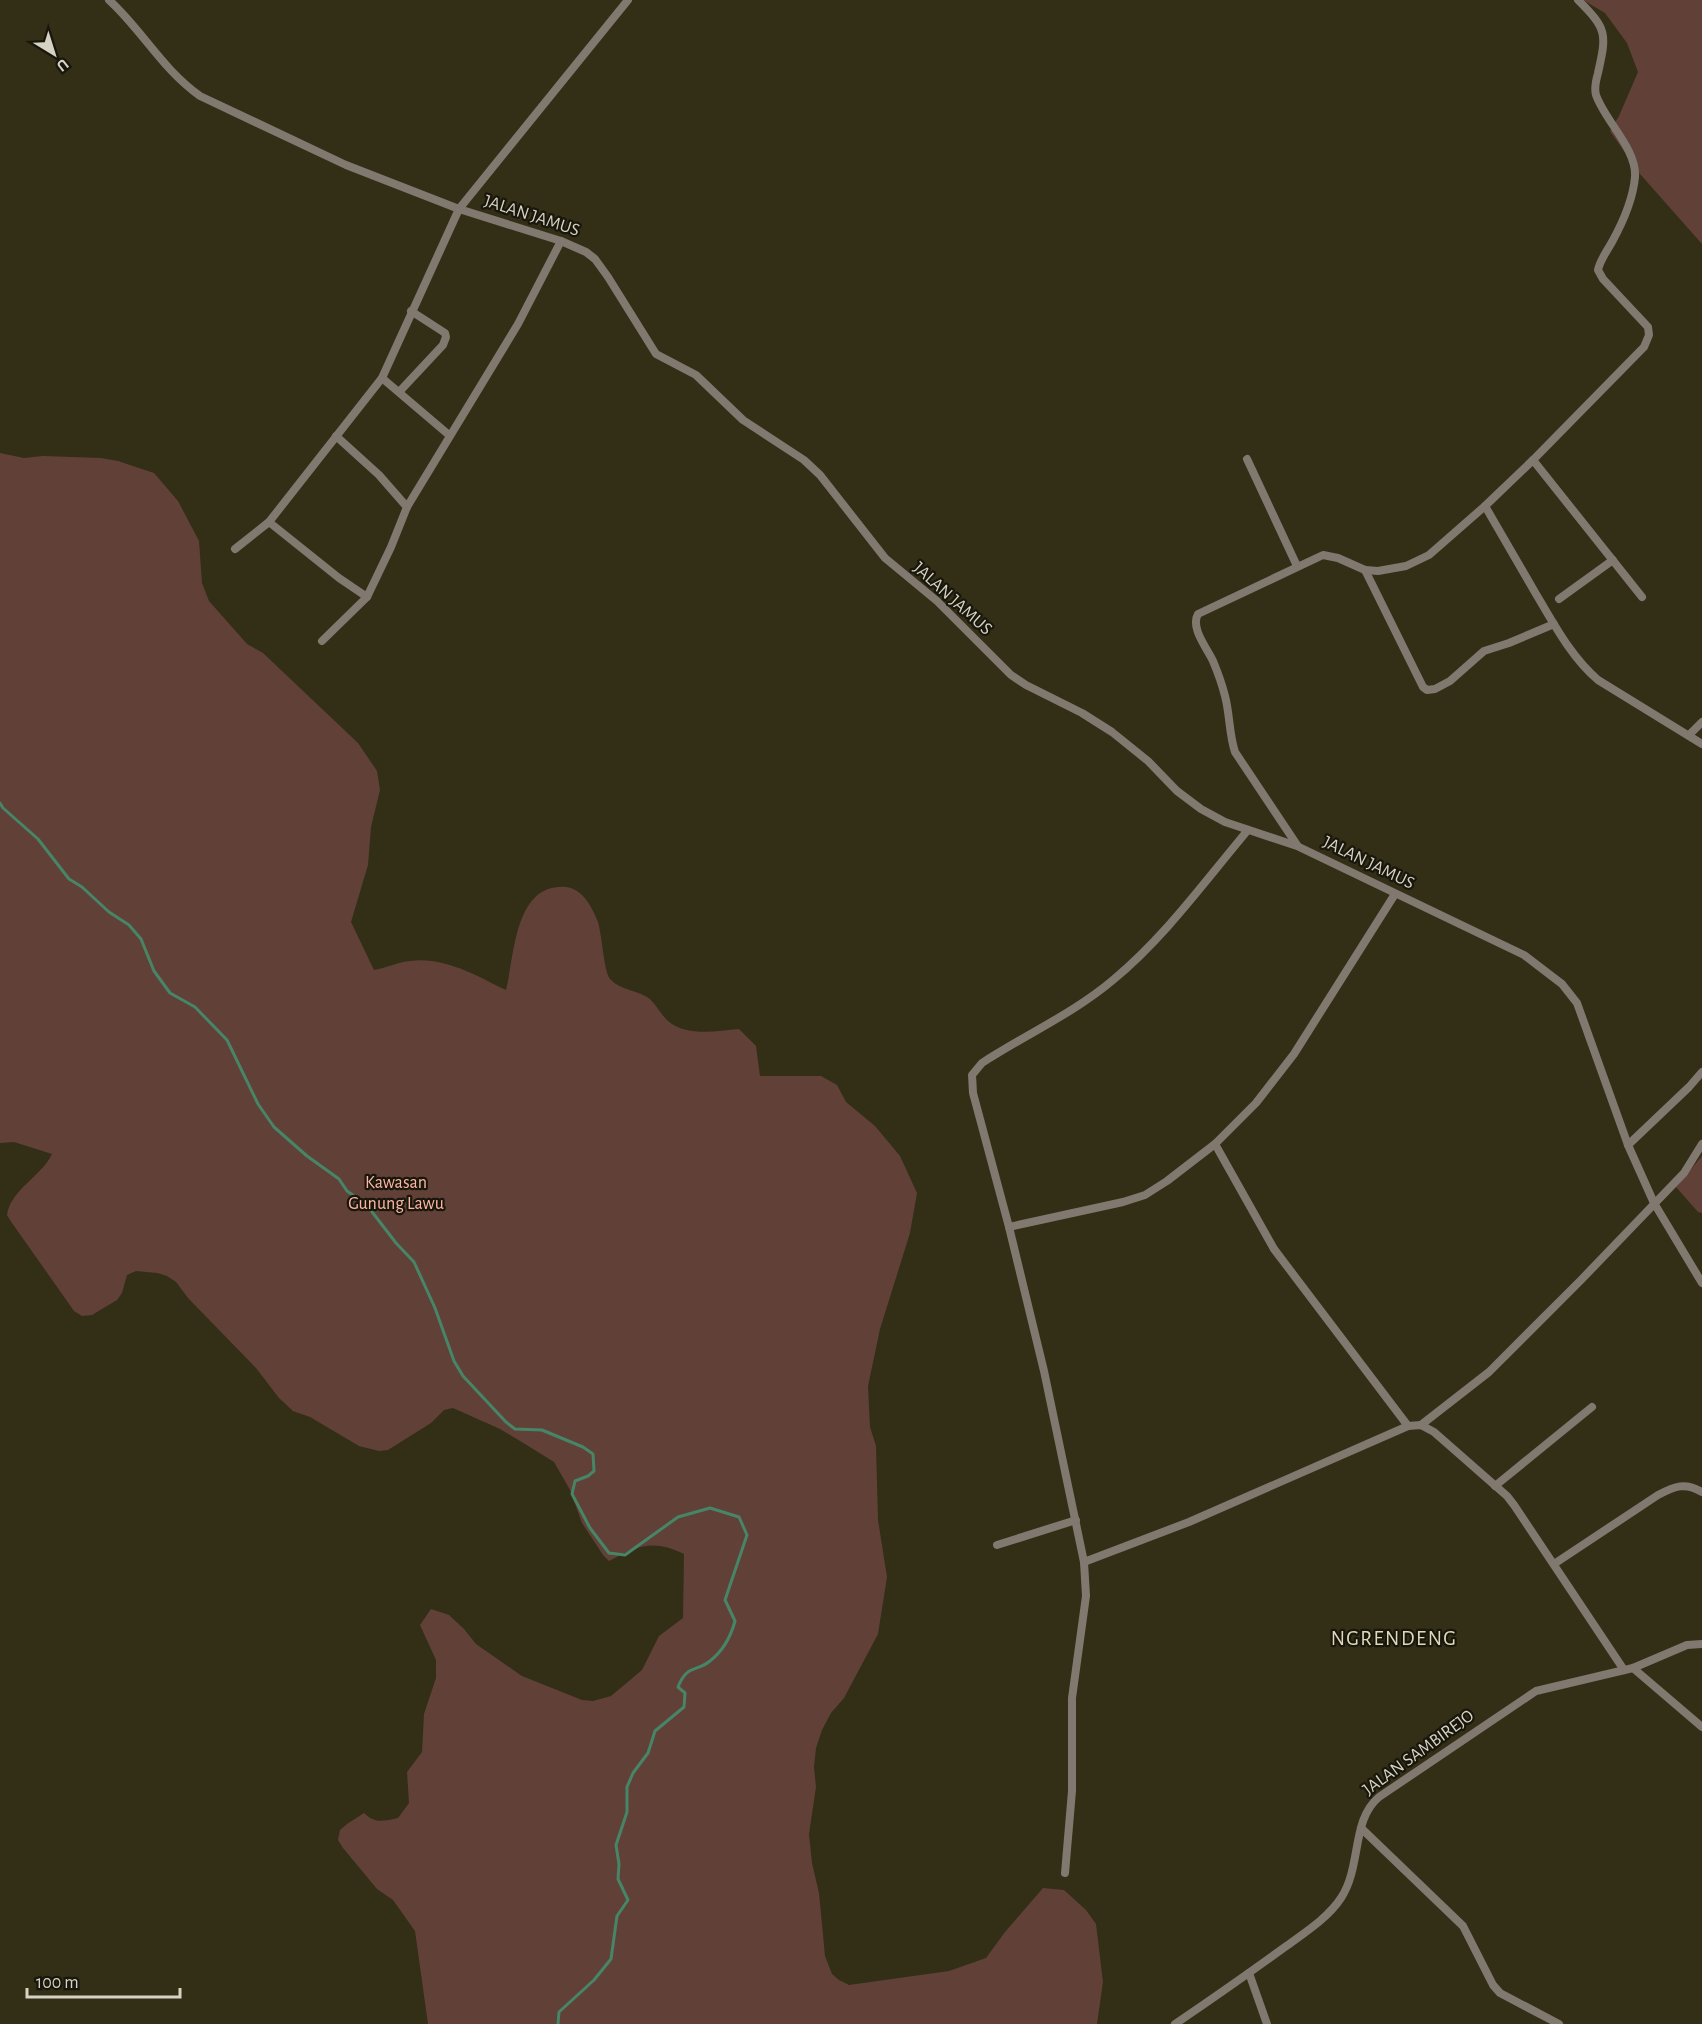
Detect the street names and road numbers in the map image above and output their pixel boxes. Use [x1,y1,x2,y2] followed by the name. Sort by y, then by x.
[482,192,582,240] street label: JALAN JAMUS
[909,559,995,639] street label: JALAN JAMUS
[1320,833,1417,893] street label: JALAN JAMUS
[1360,1707,1477,1799] street label: JALAN SAMBIREJO

